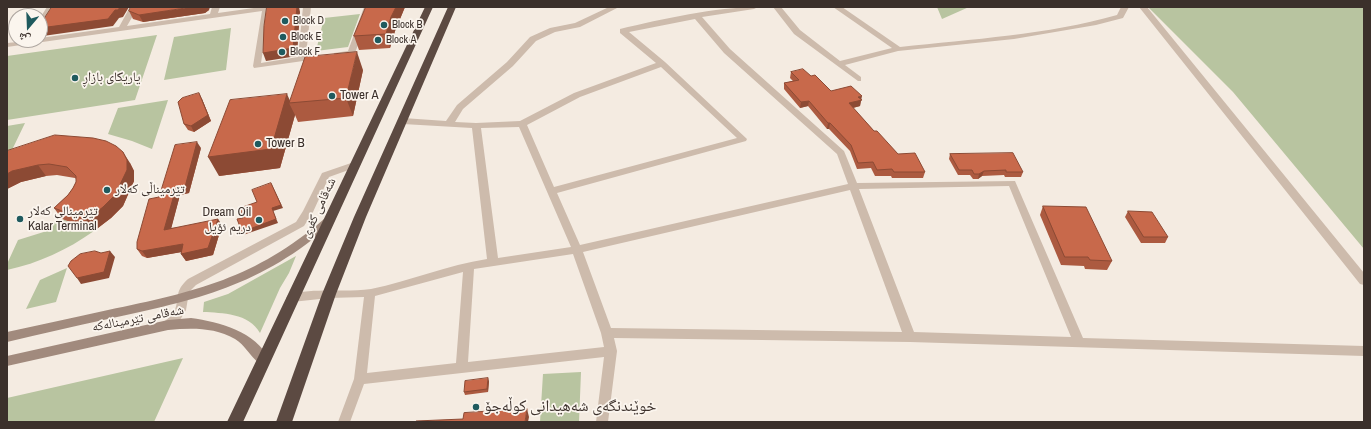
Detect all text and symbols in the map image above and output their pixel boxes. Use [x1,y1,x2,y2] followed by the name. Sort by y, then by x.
[8,8,48,48] north arrow
[293,14,324,28] place label: Block D
[280,16,290,26] marker: Block D
[392,18,423,32] place label: Block B
[379,20,389,30] marker: Block B
[17,30,32,47] text: ش
[291,30,322,44] place label: Block E
[278,32,288,42] marker: Block E
[386,33,417,47] place label: Block A
[373,35,383,45] marker: Block A
[290,45,320,59] place label: Block F
[277,47,287,57] marker: Block F
[83,70,140,86] place label: یاریگای بازاڕ
[70,73,80,83] marker: یاریگای بازاڕ
[340,88,379,104] place label: Tower A
[327,91,337,101] marker: Tower A
[266,136,305,152] place label: Tower B
[253,139,263,149] marker: Tower B
[298,175,340,241] street label: شەقامی کفری
[115,182,185,198] place label: تێرمیناڵی کەلار
[102,185,112,195] marker: تێرمیناڵی کەلار
[28,204,98,235] place label: تێرمینالی کەلار Kalar Terminal
[202,205,251,236] place label: Dream Oil دریم ئۆیل
[15,214,25,224] marker: تێرمینالی کەلار Kalar Terminal
[254,215,264,225] marker: Dream Oil دریم ئۆیل
[91,302,185,336] street label: شەقامی تێرمینالەکە
[484,397,656,417] place label: خوێندنگەی شەهیدانی کوڵەجۆ
[471,402,481,412] marker: خوێندنگەی شەهیدانی کوڵەجۆ

